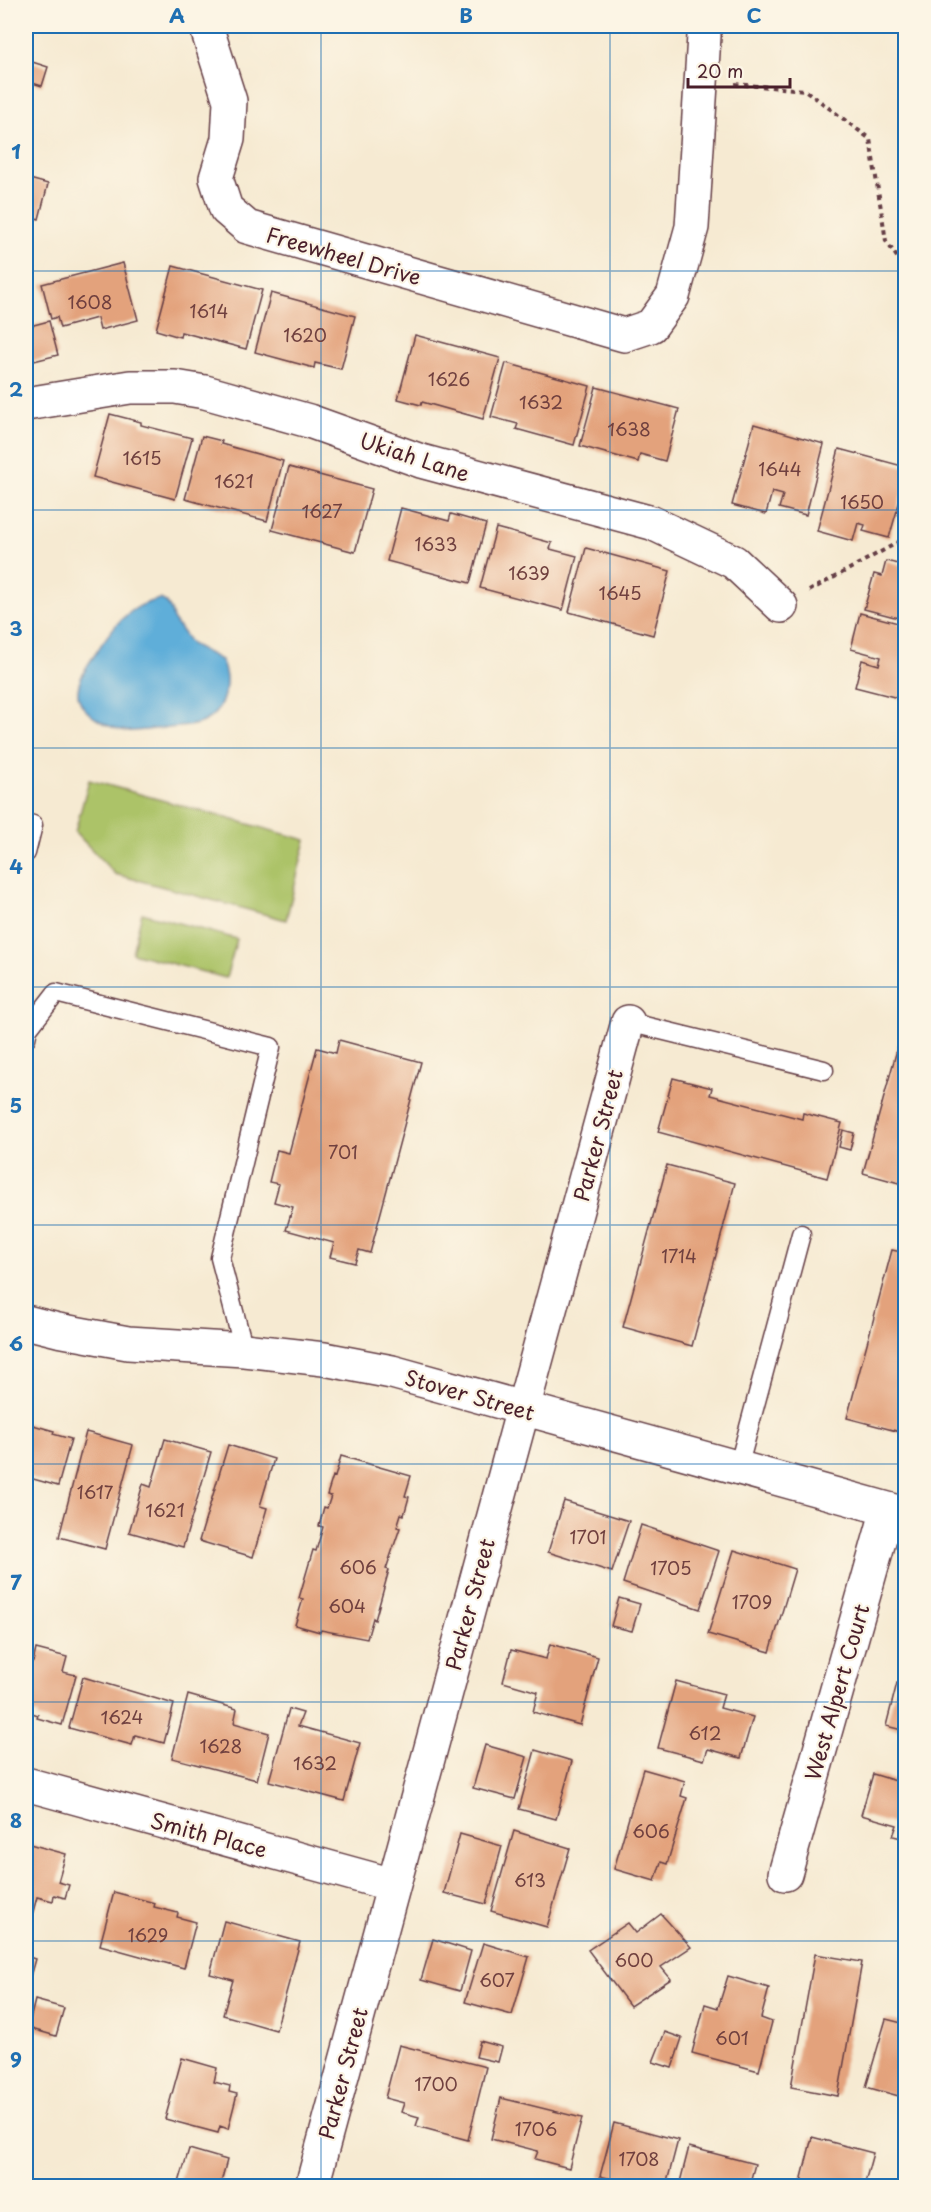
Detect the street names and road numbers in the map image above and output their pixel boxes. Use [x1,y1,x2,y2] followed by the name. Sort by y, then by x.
[263,218,425,292] street label: Freewheel Drive
[356,423,474,489] street label: Ukiah Lane
[564,1066,630,1204] street label: Parker Street
[401,1360,539,1428] street label: Stover Street
[436,1535,502,1673] street label: Parker Street
[795,1600,877,1784] street label: West Alpert Court
[147,1803,271,1865] street label: Smith Place
[309,2004,375,2142] street label: Parker Street

